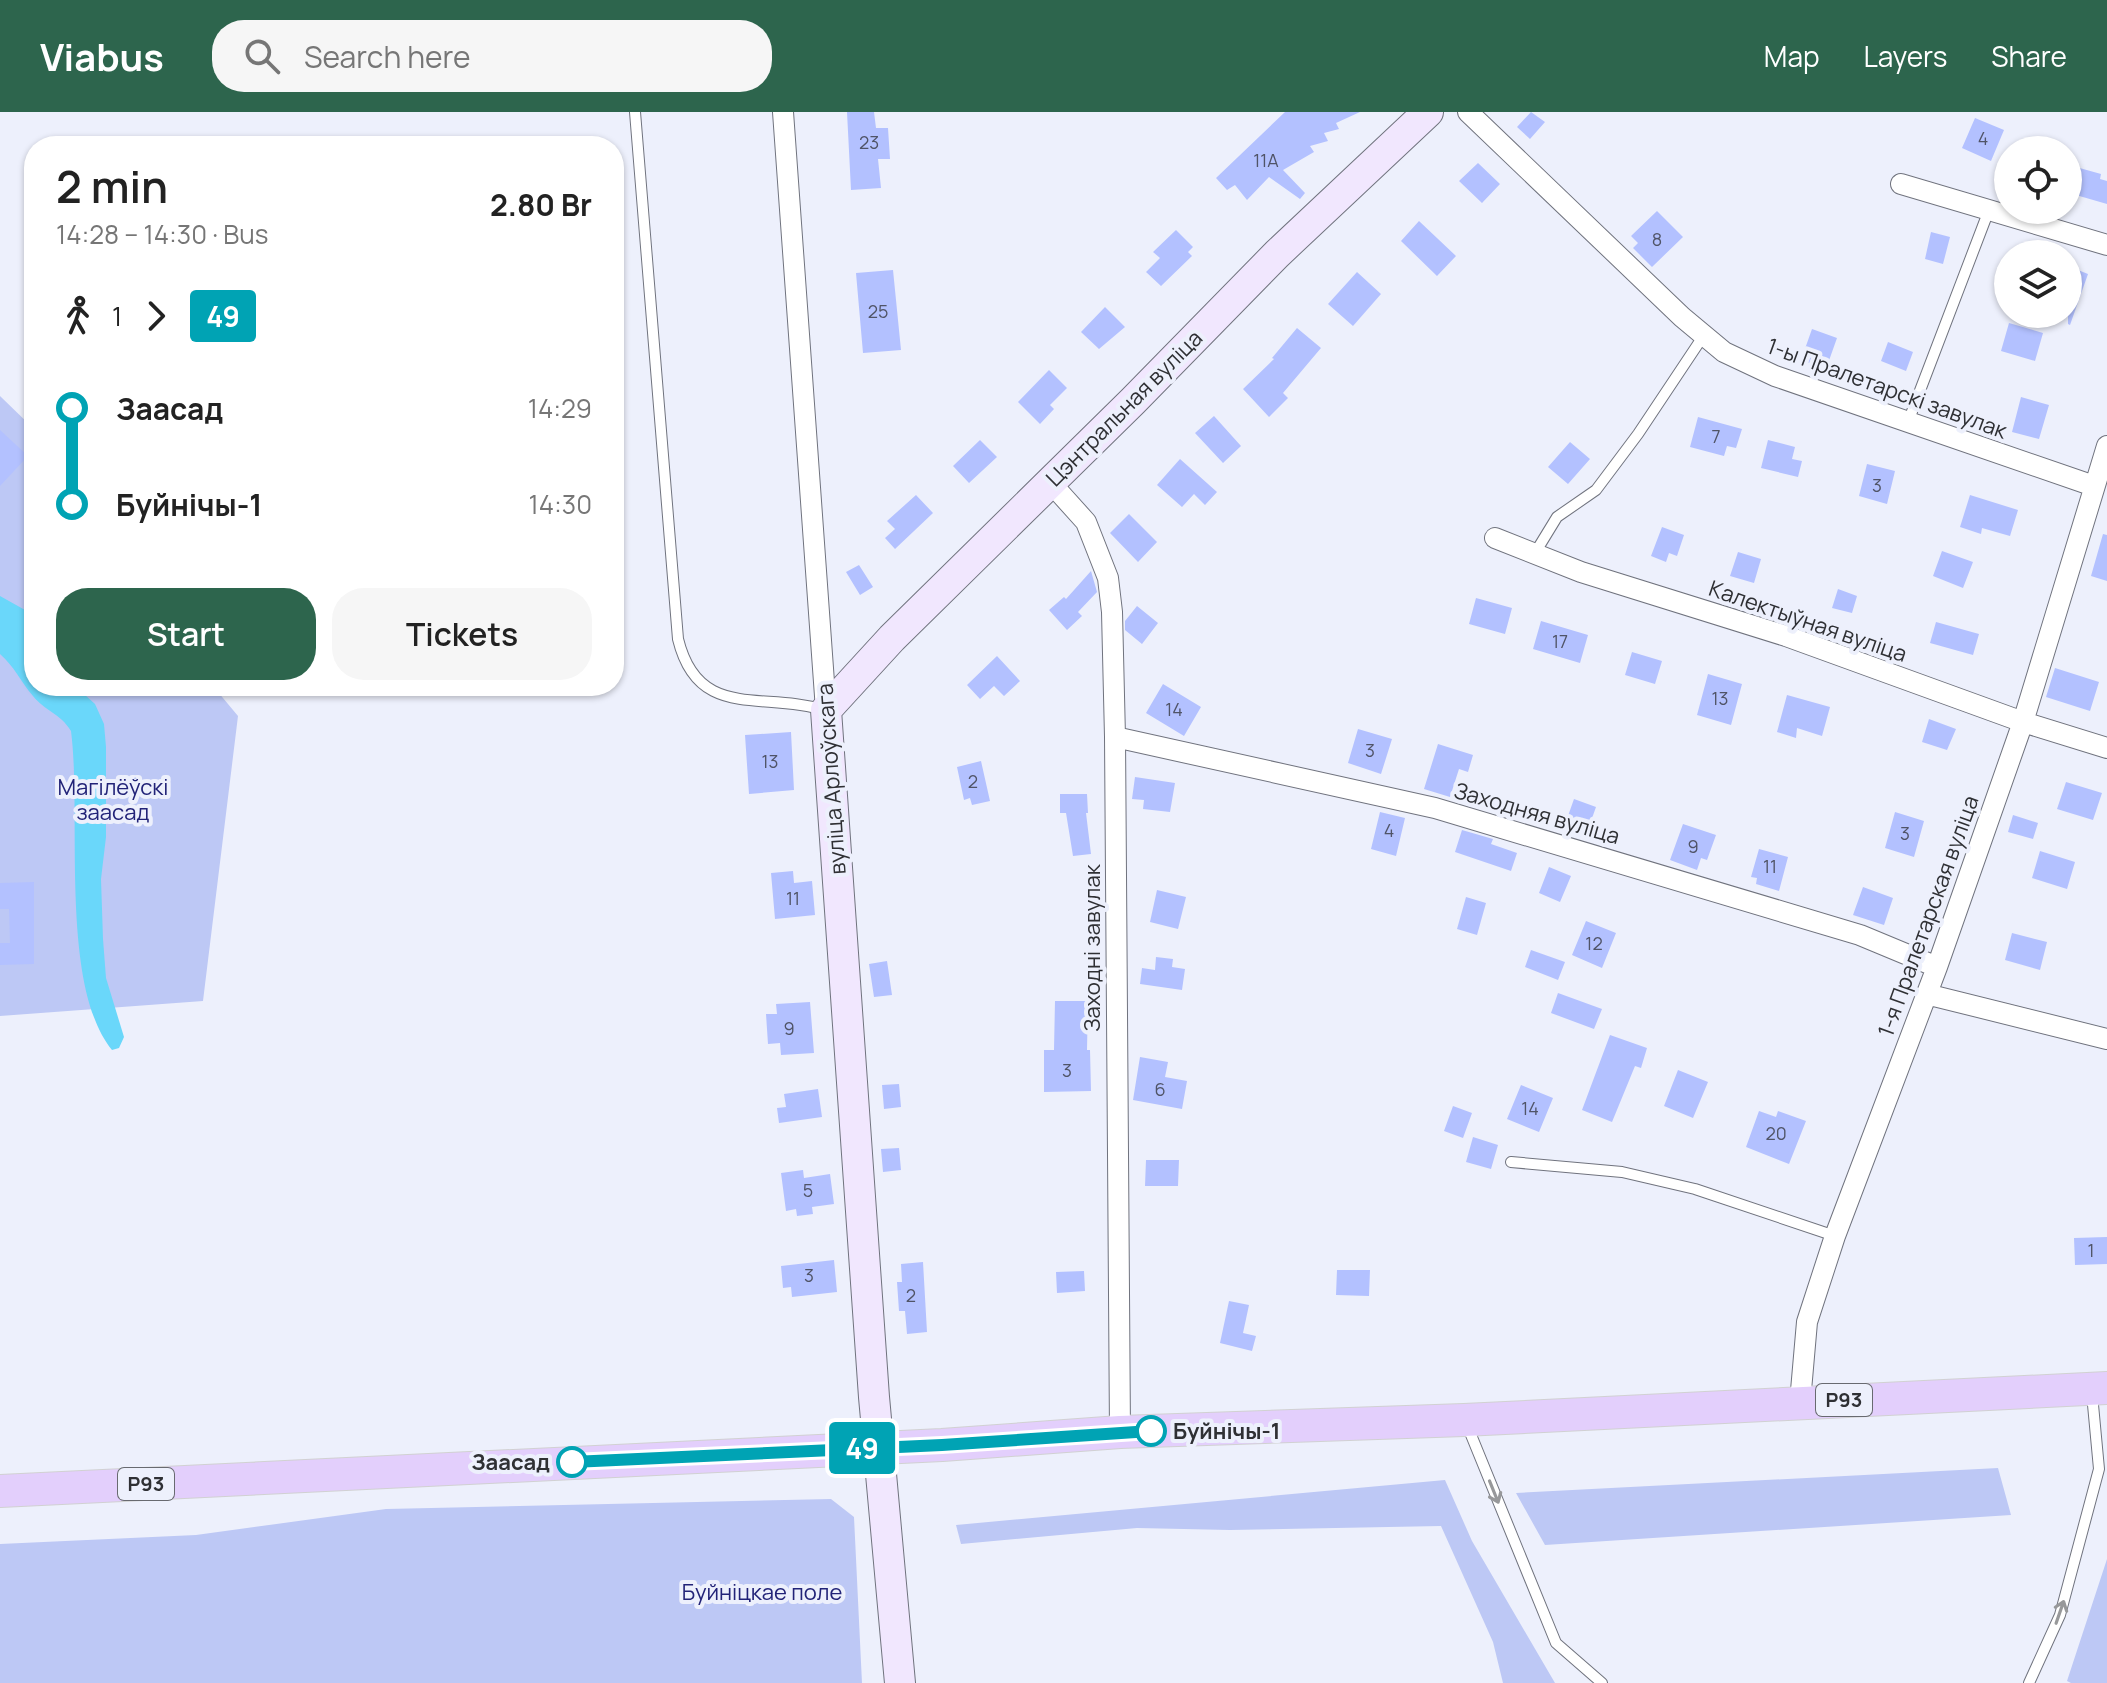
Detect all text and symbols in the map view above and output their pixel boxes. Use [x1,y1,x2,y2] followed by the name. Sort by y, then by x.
[212,20,772,92] search box
[40,30,164,82] text: Viabus
[240,34,284,78] icon: search
[304,36,471,77] text: Search here
[1764,37,1820,75] text: Map
[1864,37,1947,75] text: Layers
[1991,37,2067,75] text: Share
[1978,126,1988,150] house number: 4
[859,130,879,154] house number: 23
[1994,136,2082,328] map controls
[1994,136,2082,224] button: locate
[1253,148,1279,172] house number: 11А
[56,156,168,216] text: 2 min
[490,184,592,225] text: 2.80 Br
[56,216,268,252] text: 14:28 – 14:30 · Bus
[1652,227,1662,251] house number: 8
[1994,240,2082,328] button: layers
[56,294,100,338] icon: walk
[134,294,178,338] icon: forward
[206,297,240,335] text: 49
[112,298,122,334] text: 1
[868,299,888,323] house number: 25
[1039,323,1209,493] street label: Цэнтральная вуліца
[1763,331,2012,446] street label: 1-ы Пралетарскі завулак
[116,388,223,429] text: Заасад
[528,390,592,426] text: 14:29
[1711,424,1721,448] house number: 7
[1872,473,1882,497] house number: 3
[116,484,262,525] text: Буйнічы-1
[529,486,592,522] text: 14:30
[1705,573,1911,669] street label: Калектыўная вуліца
[56,588,316,680] button: Start
[332,588,592,680] button: Tickets
[1552,629,1568,653] house number: 17
[809,682,853,876] street label: вуліца Арлоўскага
[1712,686,1728,710] house number: 13
[1165,697,1183,721] house number: 14
[1365,738,1375,762] house number: 3
[762,749,778,773] house number: 13
[968,769,978,793] house number: 2
[58,772,168,827] park label: Магілёўскі заасад
[1451,775,1623,851] street label: Заходняя вуліца
[1870,791,1986,1041] street label: 1-я Пралетарская вуліца
[1384,818,1394,842] house number: 4
[1900,821,1910,845] house number: 3
[1687,834,1699,858] house number: 9
[1763,854,1777,878] house number: 11
[1077,863,1107,1032] street label: Заходні завулак
[786,886,800,910] house number: 11
[1585,931,1603,955] house number: 12
[783,1016,795,1040] house number: 9
[1062,1058,1072,1082] house number: 3
[1154,1077,1166,1101] house number: 6
[1521,1096,1539,1120] house number: 14
[1765,1121,1787,1145] house number: 20
[803,1178,813,1202] house number: 5
[2087,1238,2095,1262] house number: 1
[804,1263,814,1287] house number: 3
[906,1283,916,1307] house number: 2
[1816,1384,1872,1416] road number: Р93
[1136,1416,1166,1446] marker: Буйнічы-1
[1173,1416,1280,1446] place label: Буйнічы-1
[826,1422,898,1474] line badge: 49
[845,1429,879,1467] text: 49
[471,1447,550,1477] place label: Заасад
[557,1447,587,1477] marker: Заасад
[118,1468,174,1500] road number: Р93
[1488,1479,1503,1504] one-way arrow
[682,1577,842,1607] park label: Буйніцкае поле
[2054,1600,2069,1625] one-way arrow

